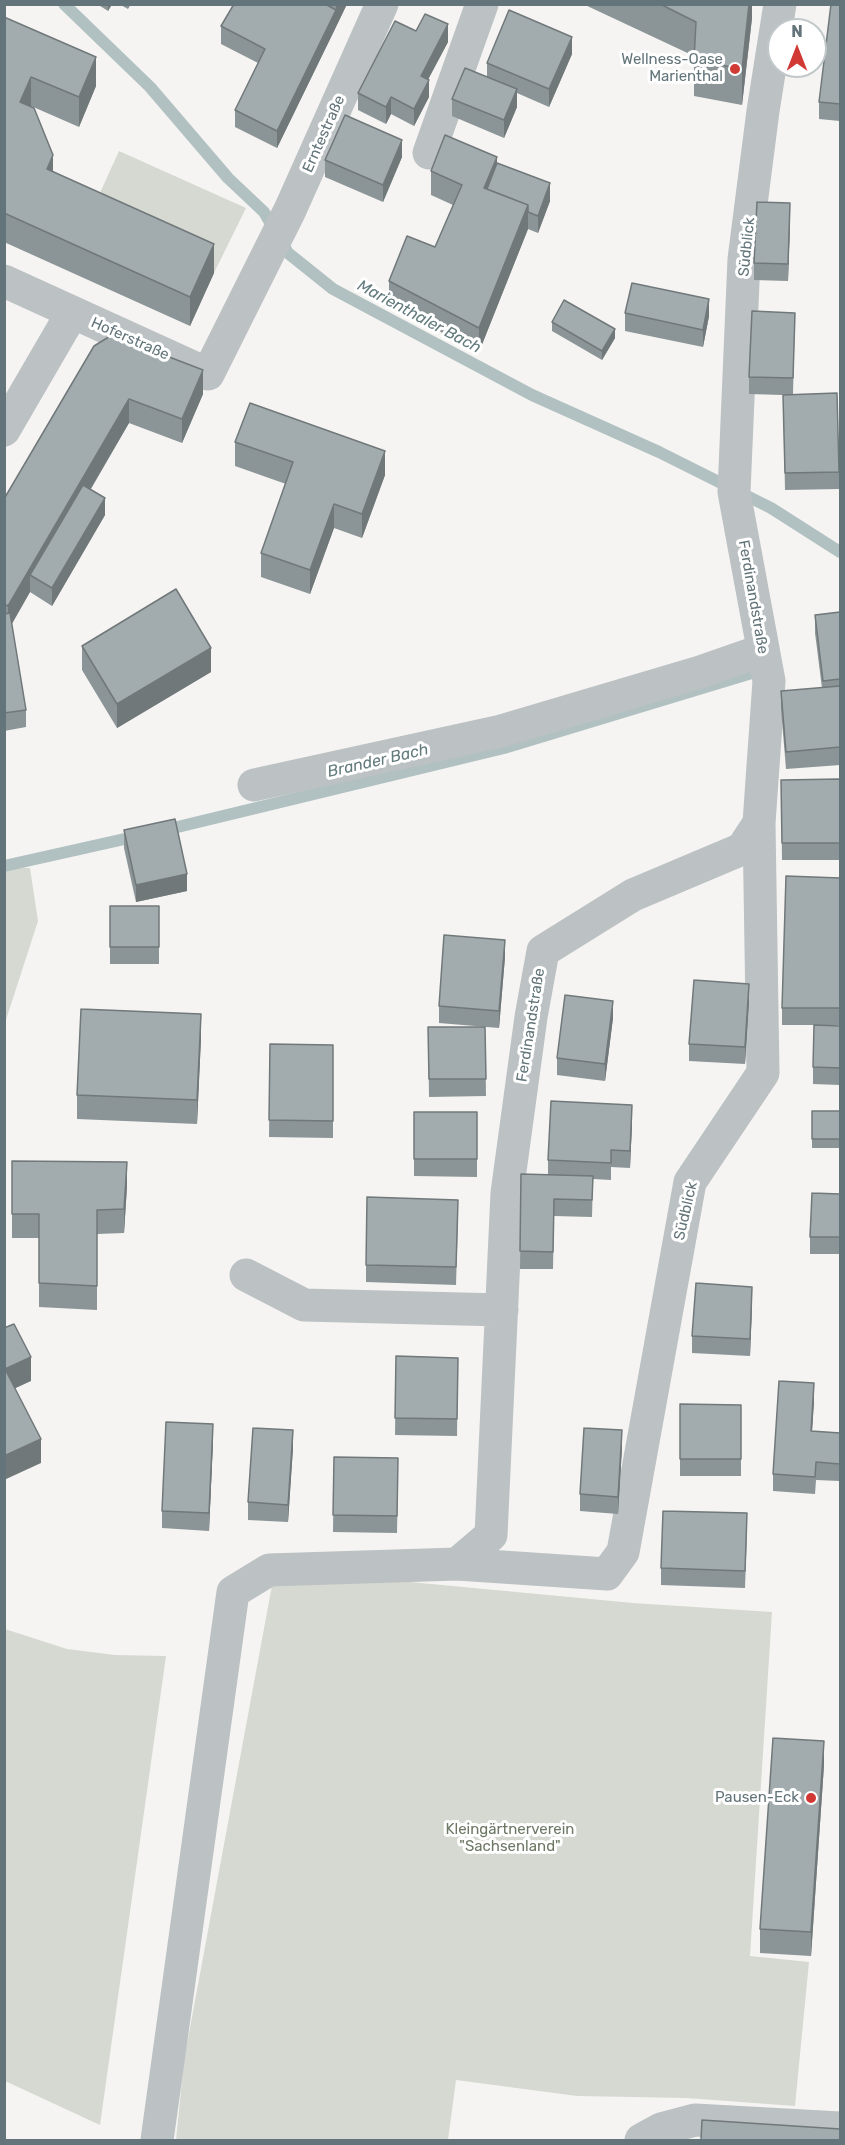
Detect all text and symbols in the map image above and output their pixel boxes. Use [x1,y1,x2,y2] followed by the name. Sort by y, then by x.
[767,18,827,78] north arrow
[791,22,803,41] text: N
[621,51,723,86] place label: Wellness-Oase Marienthal
[728,62,742,76] marker: Wellness-Oase Marienthal
[299,93,349,175] street label: Erntestraße
[735,216,759,278] street label: Südblick
[354,276,484,358] water label: Marienthaler Bach
[88,314,172,364] street label: Hoferstraße
[734,539,772,655] street label: Ferdinandstraße
[326,740,430,782] water label: Brander Bach
[513,967,549,1083] street label: Ferdinandstraße
[671,1180,701,1242] street label: Südblick
[715,1789,799,1807] place label: Pausen-Eck
[804,1791,818,1805] marker: Pausen-Eck
[446,1821,574,1856] park label: Kleingärtnerverein "Sachsenland"

